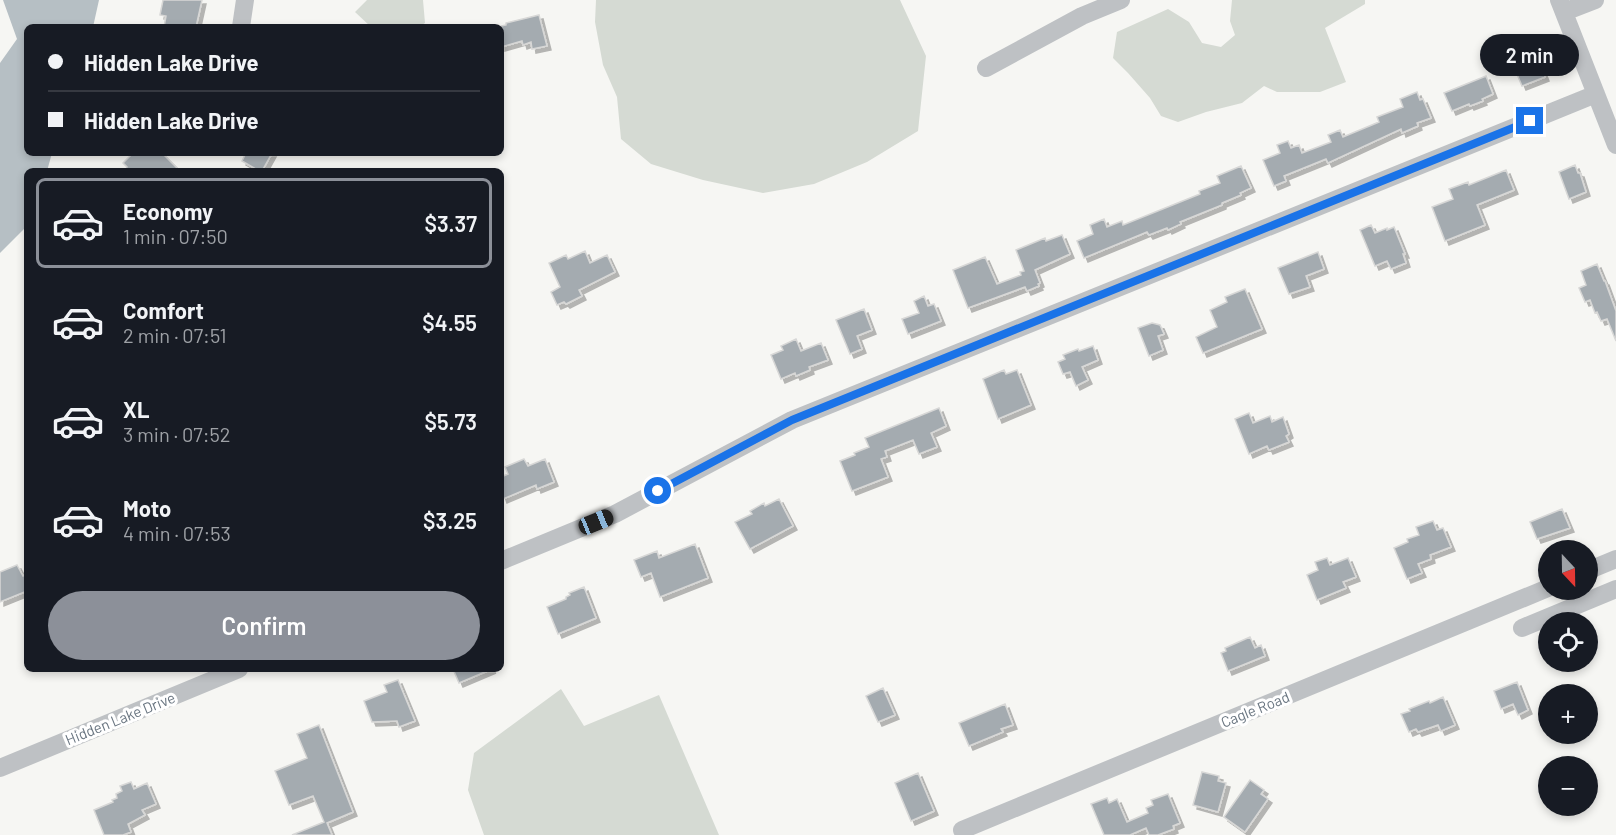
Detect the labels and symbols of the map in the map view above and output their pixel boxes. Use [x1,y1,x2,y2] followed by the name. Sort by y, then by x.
[1480,34,1580,76] callout: 2 min
[1516,107,1543,134] route end
[644,477,671,504] route start
[576,507,616,537] car
[1538,540,1598,600] north arrow
[1218,687,1292,731] street label: Cagle Road
[62,688,178,748] street label: Hidden Lake Drive

